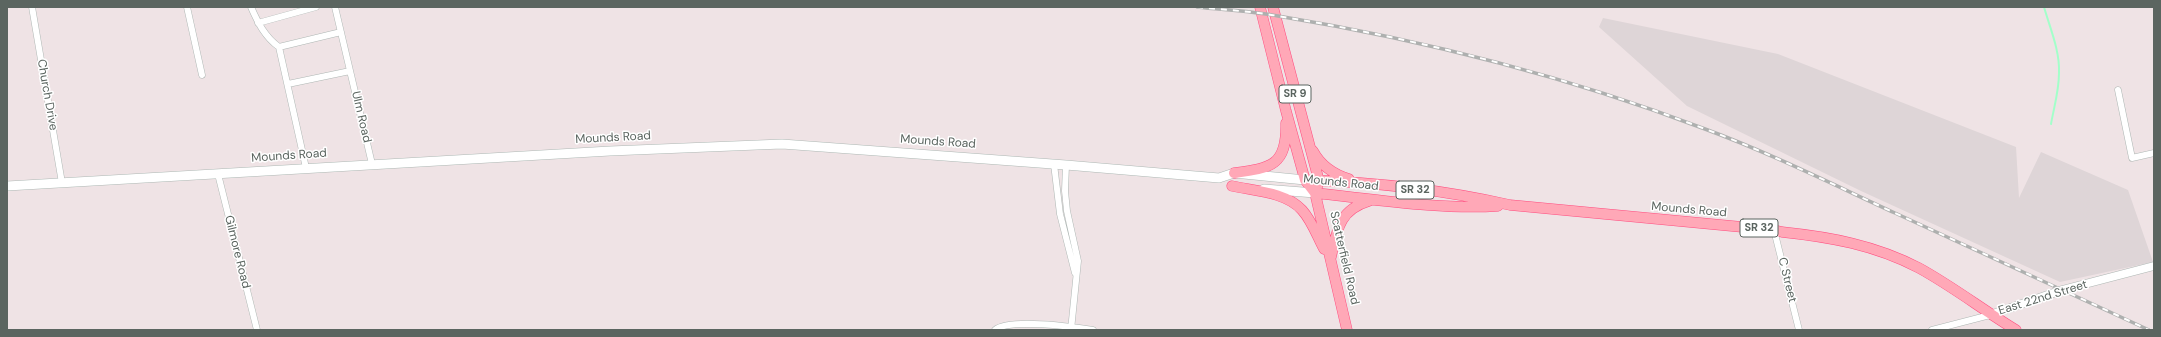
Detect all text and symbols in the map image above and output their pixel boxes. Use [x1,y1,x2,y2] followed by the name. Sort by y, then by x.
[34,58,60,132] street label: Church Drive
[1279,85,1311,103] road number: SR 9
[348,90,374,144] street label: Ulm Road
[575,129,651,147] street label: Mounds Road
[900,132,976,152] street label: Mounds Road
[251,146,327,166] street label: Mounds Road
[1303,172,1379,194] street label: Mounds Road
[1396,181,1434,199] road number: SR 32
[1651,200,1727,220] street label: Mounds Road
[1326,210,1362,306] street label: Scatterfield Road
[221,214,253,290] street label: Gilmore Road
[1740,219,1778,237] road number: SR 32
[1774,256,1800,304] street label: C Street
[1997,278,2089,318] street label: East 22nd Street

